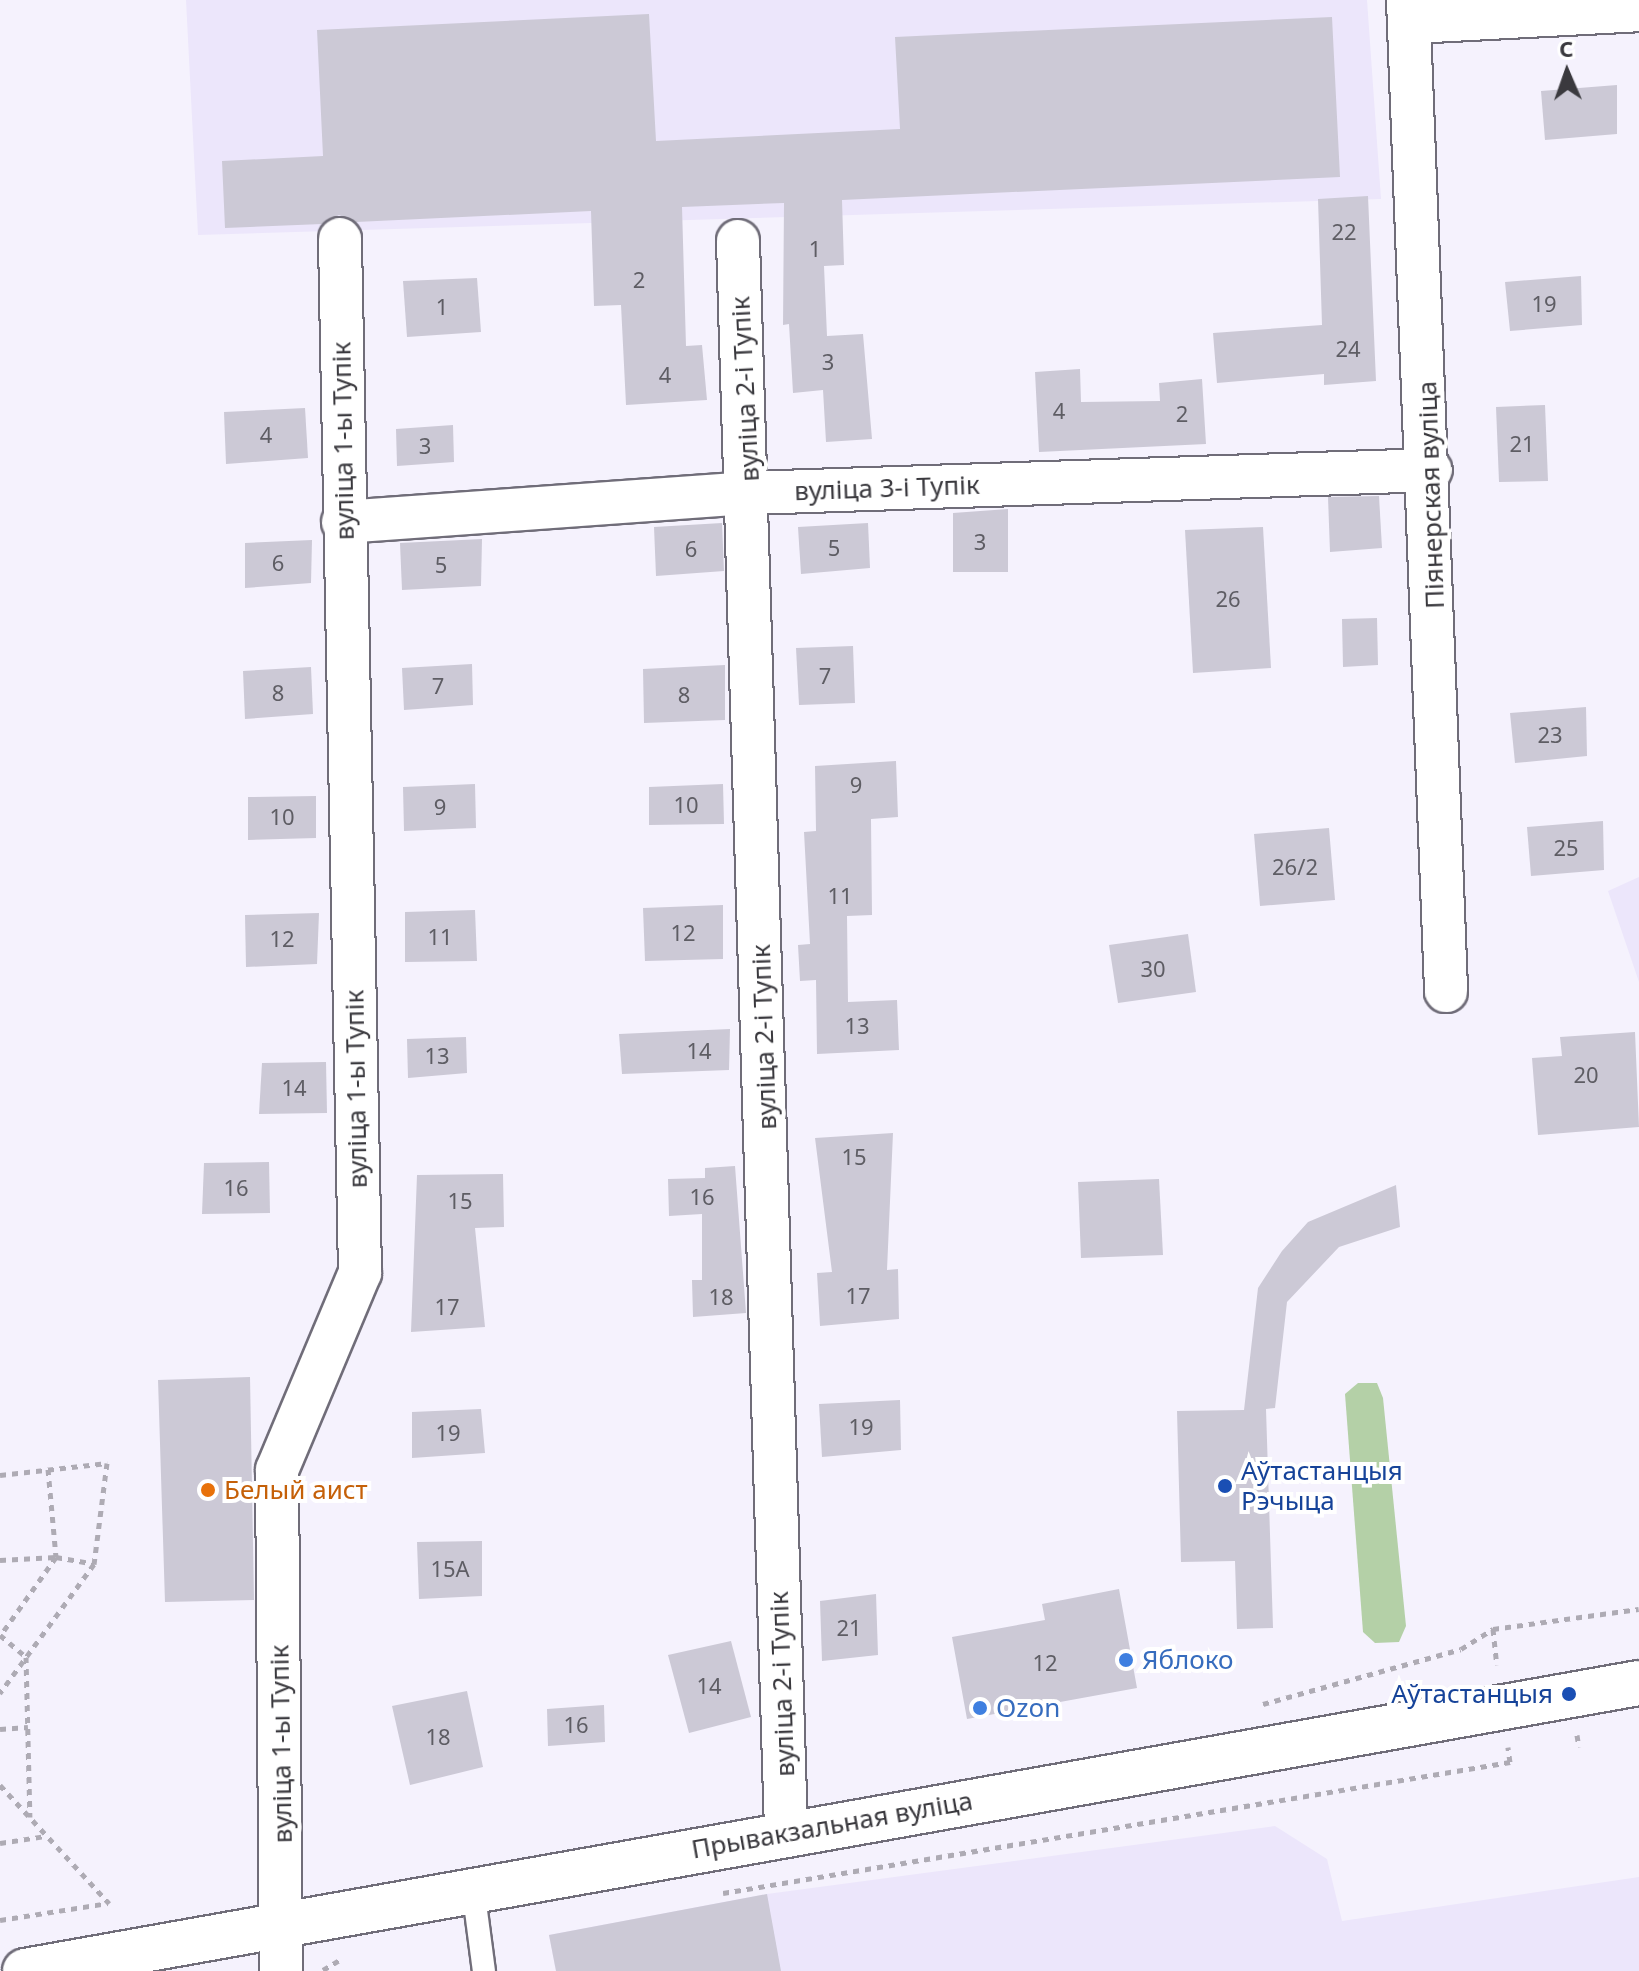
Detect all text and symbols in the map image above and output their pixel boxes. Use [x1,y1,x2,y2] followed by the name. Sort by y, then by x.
[1527,32,1607,112] north arrow
[1559,33,1574,63] text: С
[1331,219,1357,245] house number: 22
[809,236,821,262] house number: 1
[633,267,645,293] house number: 2
[1531,291,1557,317] house number: 19
[436,294,448,320] house number: 1
[725,296,765,482] street label: вуліца 2-і Тупік
[1335,336,1361,362] house number: 24
[326,341,360,541] street label: вуліца 1-ы Тупік
[822,349,834,375] house number: 3
[659,362,671,388] house number: 4
[1411,381,1451,609] street label: Піянерская вуліца
[1053,398,1065,424] house number: 4
[1176,401,1188,427] house number: 2
[260,422,272,448] house number: 4
[1509,431,1535,457] house number: 21
[419,433,431,459] house number: 3
[794,469,980,507] street label: вуліца 3-і Тупік
[974,529,986,555] house number: 3
[828,535,840,561] house number: 5
[685,536,697,562] house number: 6
[272,550,284,576] house number: 6
[435,552,447,578] house number: 5
[1215,586,1241,612] house number: 26
[819,663,831,689] house number: 7
[432,673,444,699] house number: 7
[272,680,284,706] house number: 8
[678,682,690,708] house number: 8
[1537,722,1563,748] house number: 23
[850,772,862,798] house number: 9
[673,792,699,818] house number: 10
[434,794,446,820] house number: 9
[269,804,295,830] house number: 10
[1553,835,1579,861] house number: 25
[1272,854,1318,880] house number: 26/2
[827,883,853,909] house number: 11
[670,920,696,946] house number: 12
[427,924,453,950] house number: 11
[269,926,295,952] house number: 12
[745,944,783,1130] street label: вуліца 2-і Тупік
[1140,956,1166,982] house number: 30
[339,989,373,1189] street label: вуліца 1-ы Тупік
[844,1013,870,1039] house number: 13
[686,1038,712,1064] house number: 14
[424,1043,450,1069] house number: 13
[1573,1062,1599,1088] house number: 20
[281,1075,307,1101] house number: 14
[841,1144,867,1170] house number: 15
[223,1175,249,1201] house number: 16
[689,1184,715,1210] house number: 16
[447,1188,473,1214] house number: 15
[845,1283,871,1309] house number: 17
[708,1284,734,1310] house number: 18
[434,1294,460,1320] house number: 17
[848,1414,874,1440] house number: 19
[435,1420,461,1446] house number: 19
[1241,1455,1403,1516] place label: Аўтастанцыя Рэчыца
[224,1474,368,1506] place label: Белый аист
[1216,1477,1234,1495] marker: Аўтастанцыя Рэчыца
[199,1481,217,1499] marker: Белый аист
[430,1556,470,1582] house number: 15А
[763,1591,801,1777] street label: вуліца 2-і Тупік
[836,1615,862,1641] house number: 21
[264,1644,298,1844] street label: вуліца 1-ы Тупік
[1142,1644,1234,1676] place label: Яблоко
[1032,1650,1058,1676] house number: 12
[1117,1651,1135,1669] marker: Яблоко
[696,1673,722,1699] house number: 14
[1391,1678,1553,1710] place label: Аўтастанцыя
[1560,1685,1578,1703] marker: Аўтастанцыя
[996,1692,1060,1724] place label: Ozon
[971,1699,989,1717] marker: Ozon
[563,1712,589,1738] house number: 16
[425,1724,451,1750] house number: 18
[689,1785,975,1865] street label: Прывакзальная вуліца

